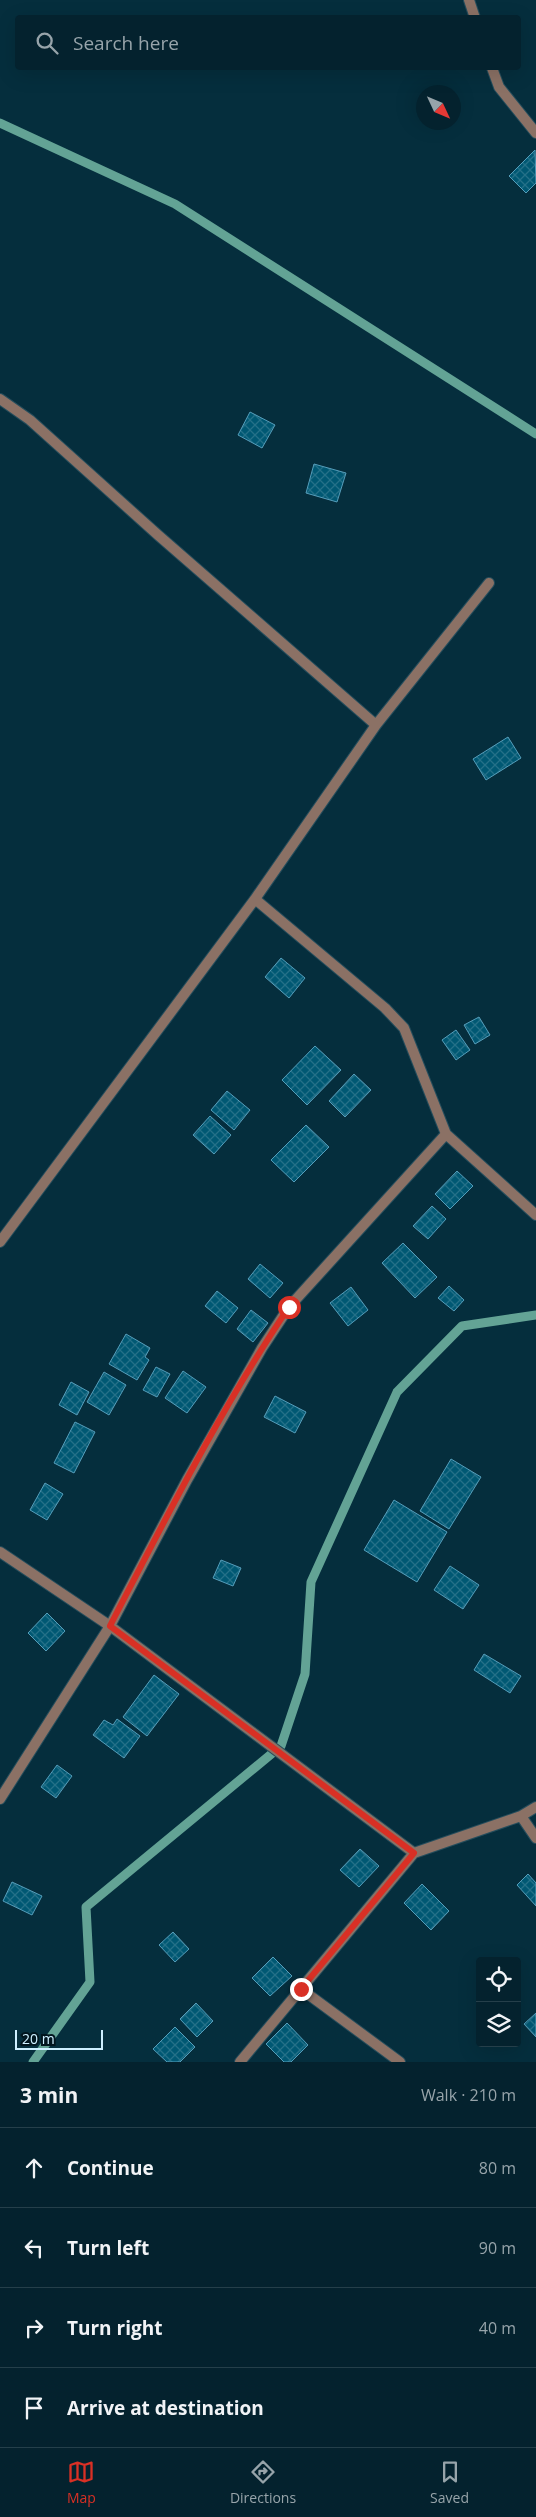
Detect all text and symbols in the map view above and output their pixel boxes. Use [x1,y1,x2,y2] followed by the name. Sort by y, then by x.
[15,15,521,70] search box
[33,29,61,57] icon: search
[73,30,179,56] text: Search here
[416,85,461,130] north arrow
[278,1296,301,1319] route start
[476,1957,521,2047] map controls
[476,1957,521,2002] button: locate
[290,1978,313,2001] route end
[476,2002,521,2047] button: layers
[15,2027,102,2050] scale bar
[22,2029,55,2048] text: 20 m
[20,2081,78,2109] text: 3 min
[421,2084,516,2106] text: Walk · 210 m
[20,2154,48,2182] icon: ahead
[67,2155,154,2181] text: Continue
[479,2157,516,2179] text: 80 m
[20,2234,48,2262] icon: left
[67,2235,149,2261] text: Turn left
[479,2237,516,2259] text: 90 m
[20,2314,48,2342] icon: right
[67,2315,162,2341] text: Turn right
[479,2317,516,2339] text: 40 m
[20,2394,48,2422] icon: arrive
[67,2395,264,2421] text: Arrive at destination
[67,2458,96,2507] tab: Map
[230,2458,296,2507] tab: Directions
[430,2458,469,2507] tab: Saved

